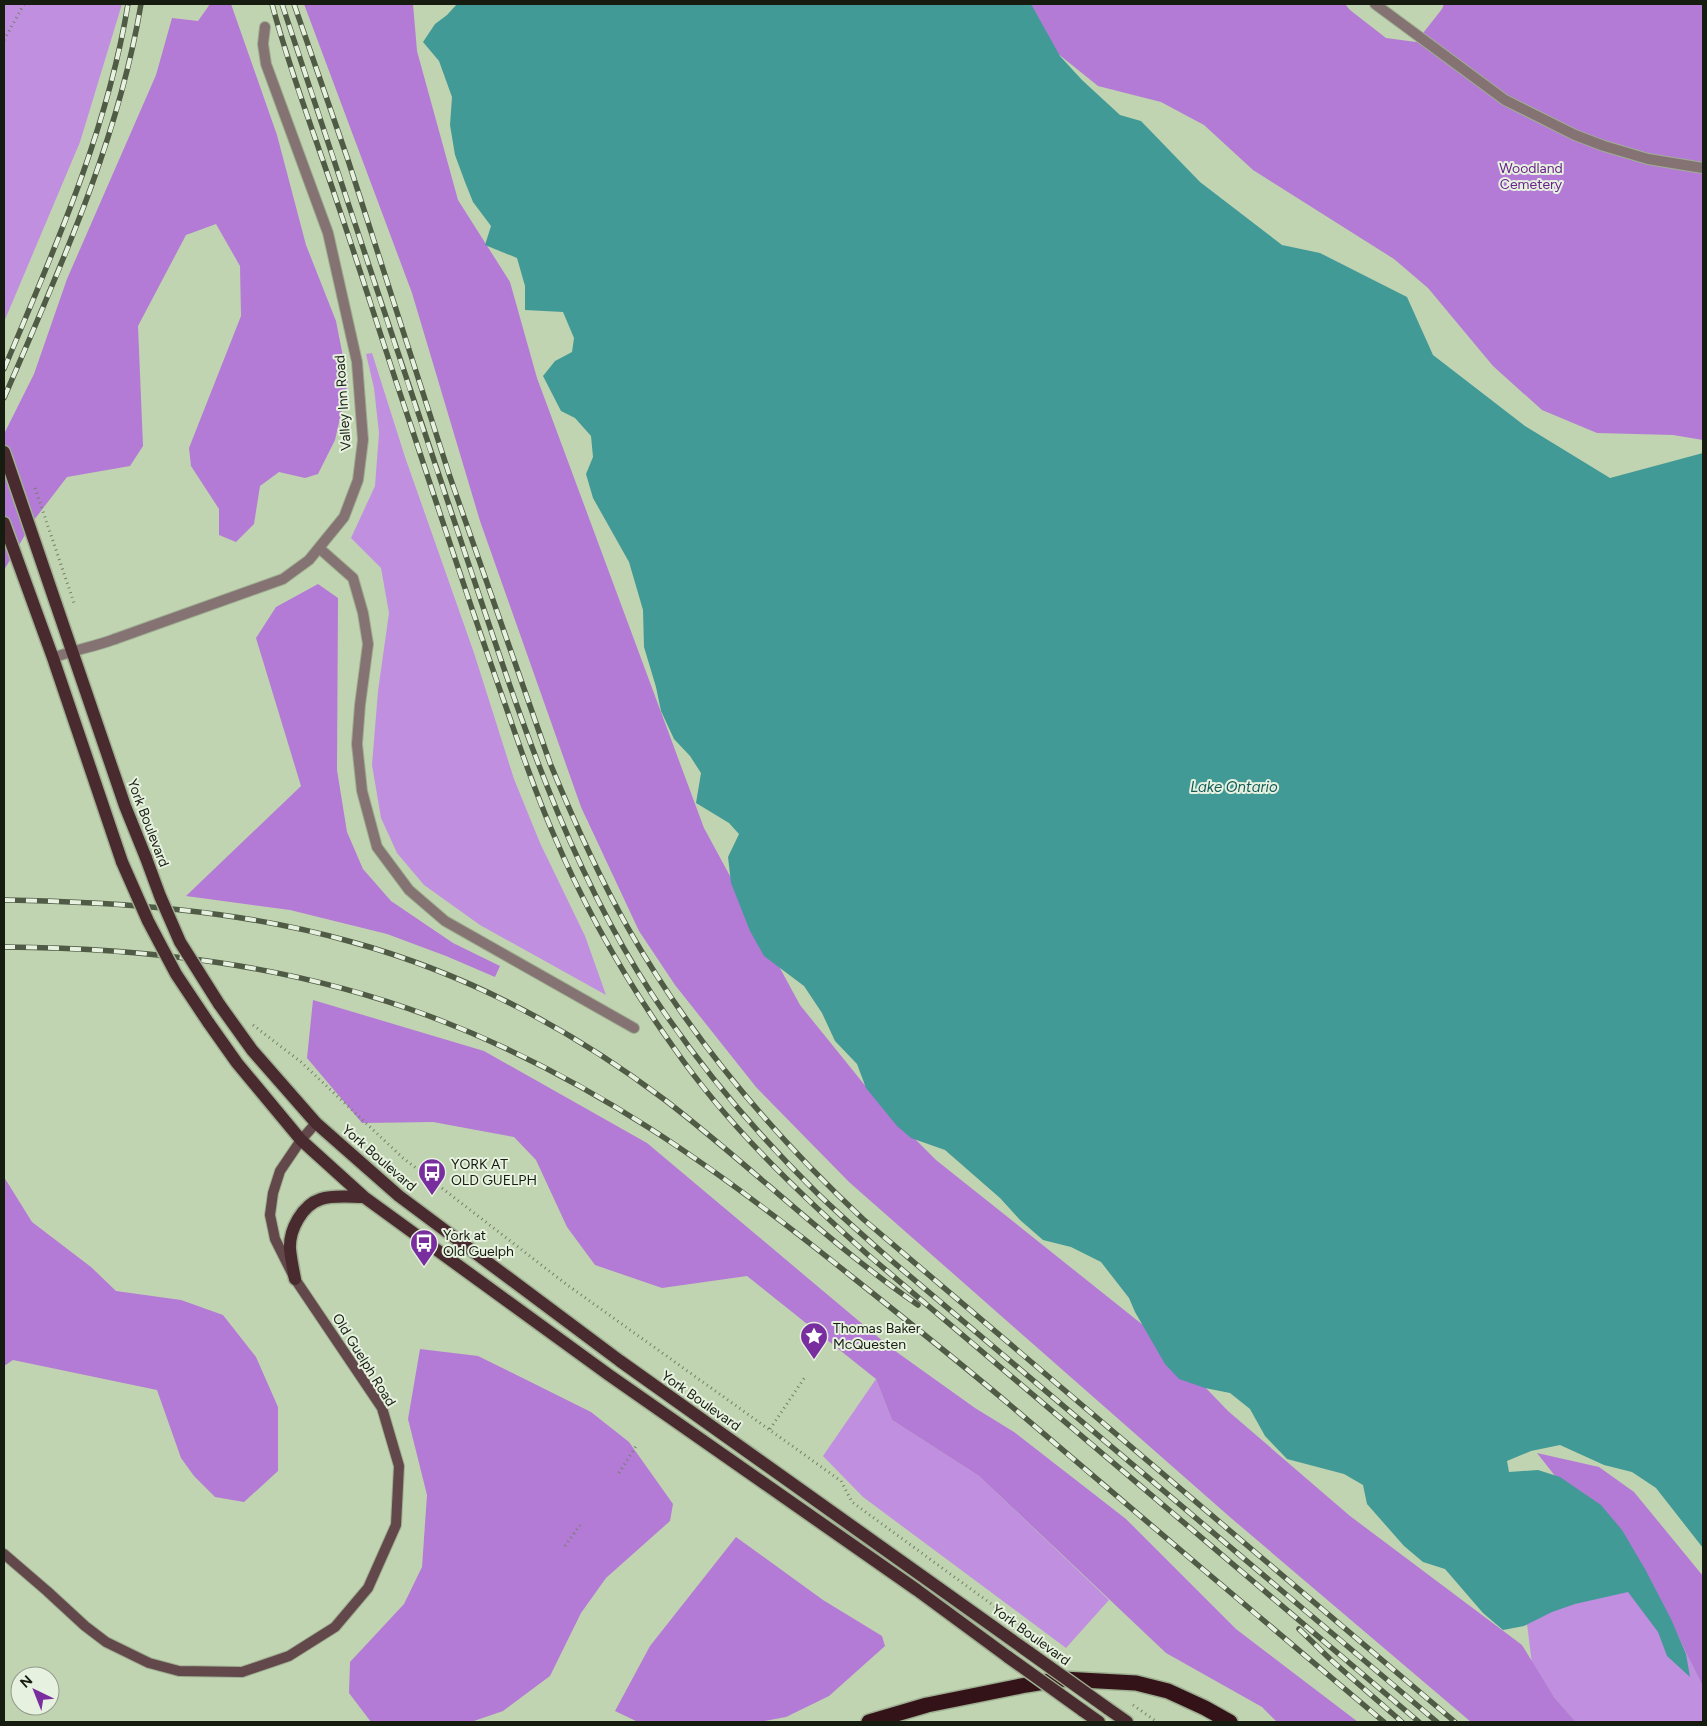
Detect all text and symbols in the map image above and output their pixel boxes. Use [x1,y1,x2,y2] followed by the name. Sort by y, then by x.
[1499,160,1563,193] park label: Woodland Cemetery
[331,355,355,451] street label: Valley Inn Road
[123,777,173,869] street label: York Boulevard
[1190,778,1278,796] water label: Lake Ontario
[338,1121,420,1195] street label: York Boulevard
[451,1156,537,1189] place label: YORK AT OLD GUELPH
[417,1157,447,1196] bus stop icon: YORK AT OLD GUELPH
[443,1227,514,1260] place label: York at Old Guelph
[409,1228,439,1267] bus stop icon: York at Old Guelph
[329,1310,399,1410] street label: Old Guelph Road
[833,1320,921,1353] place label: Thomas Baker McQuesten
[799,1321,829,1360] place icon: Thomas Baker McQuesten
[658,1367,744,1435] street label: York Boulevard
[988,1601,1074,1669] street label: York Boulevard
[10,1666,60,1716] north arrow
[17,1672,36,1692] text: N

